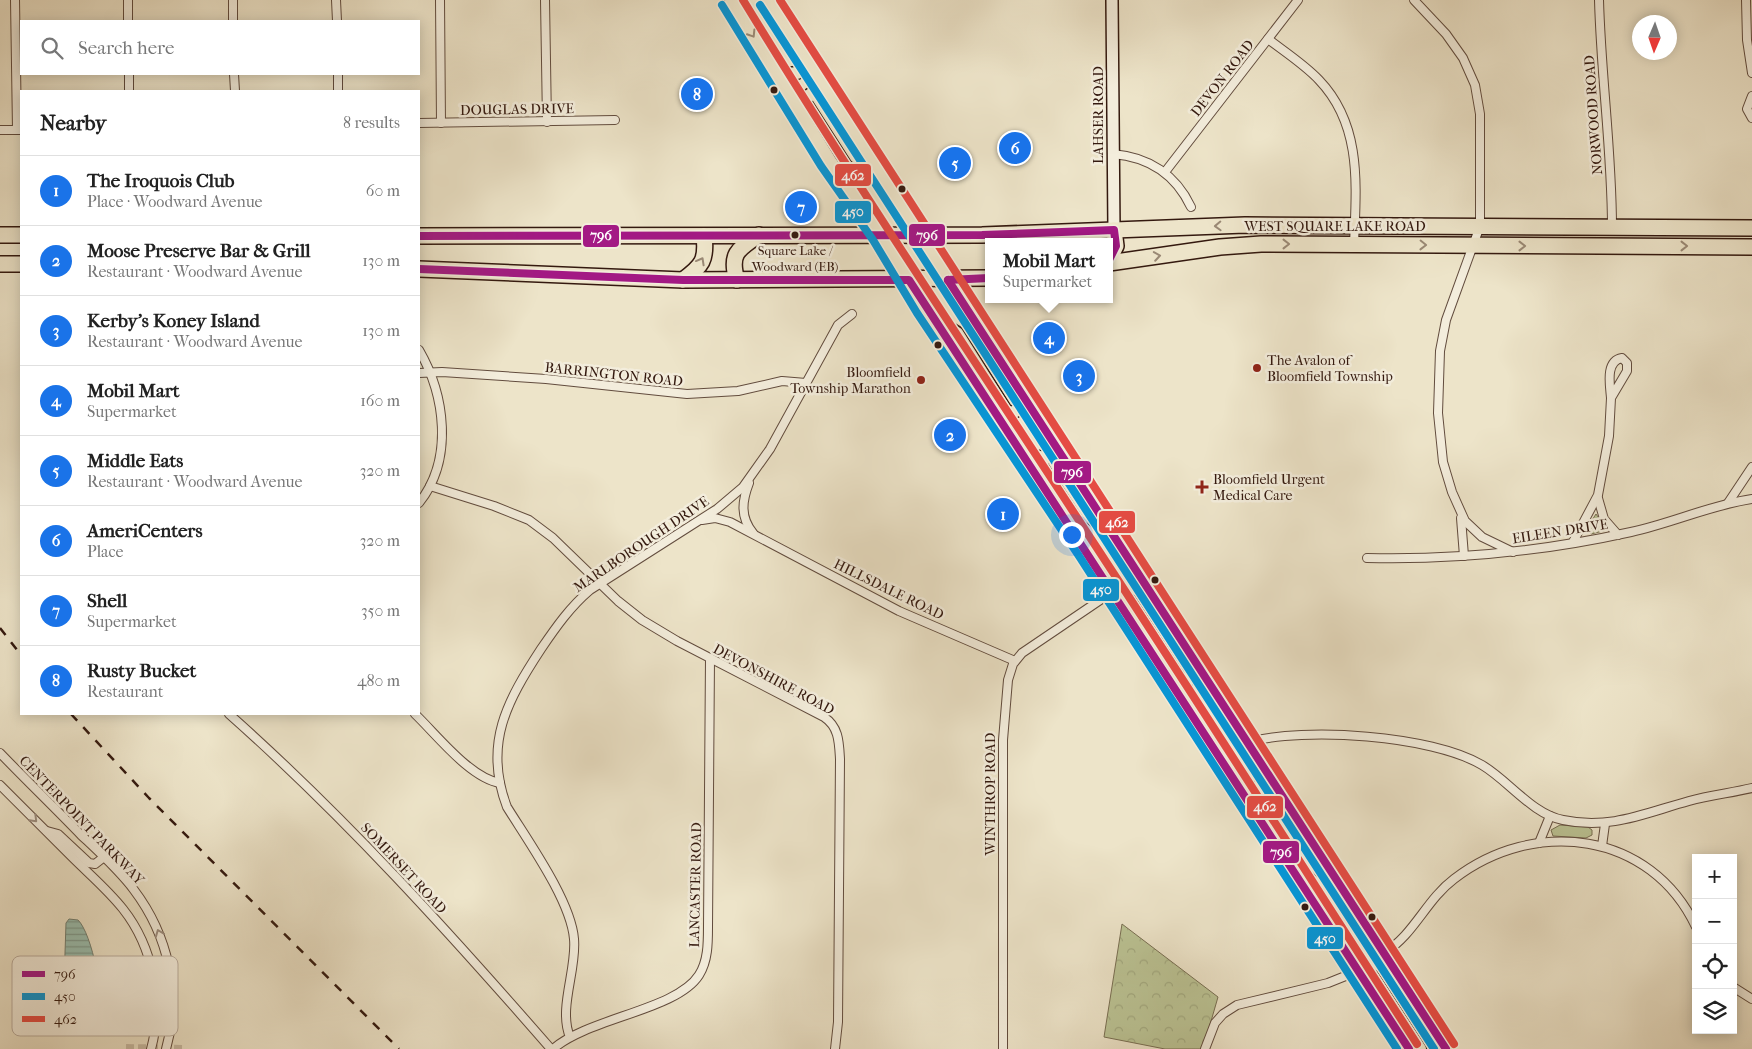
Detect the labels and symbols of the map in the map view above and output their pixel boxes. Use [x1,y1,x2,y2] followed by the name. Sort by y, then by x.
[1632,15,1677,60] north arrow
[746,28,756,37] one-way arrow
[1187,36,1258,120] street label: DEVON ROAD
[1581,54,1606,175] street label: NORWOOD ROAD
[1090,66,1107,164] street label: LAHSER ROAD
[681,75,713,113] pin: 8
[769,85,779,95] unlabelled marker
[460,100,575,119] street label: DOUGLAS DRIVE
[999,129,1031,167] pin: 6
[939,144,971,182] pin: 5
[834,163,872,187] line badge: 462
[840,167,865,184] text: 462
[897,184,907,194] unlabelled marker
[785,188,817,226] pin: 7
[834,200,872,224] line badge: 450
[841,203,864,220] text: 450
[1243,218,1426,235] street label: WEST SQUARE LAKE ROAD
[1214,220,1222,231] one-way arrow
[908,223,946,247] line badge: 796
[582,224,620,248] line badge: 796
[589,227,612,244] text: 796
[915,227,938,244] text: 796
[790,230,800,240] marker: Square Lake / Woodward (EB)
[1282,239,1290,249] one-way arrow
[1420,240,1427,250] one-way arrow
[1518,241,1526,251] one-way arrow
[1680,241,1688,251] one-way arrow
[751,243,838,274] place label: Square Lake / Woodward (EB)
[1154,251,1162,262] one-way arrow
[695,257,705,266] one-way arrow
[1033,319,1065,357] pin: 4
[933,340,943,350] unlabelled marker
[1267,352,1393,385] place label: The Avalon of Bloomfield Township
[1063,357,1095,395] pin: 3
[544,359,684,390] street label: BARRINGTON ROAD
[1251,362,1263,374] marker: The Avalon of Bloomfield Township
[790,364,911,397] place label: Bloomfield Township Marathon
[915,374,927,386] marker: Bloomfield Township Marathon
[934,416,966,454] pin: 2
[1053,460,1092,484] line badge: 796
[1060,464,1083,481] text: 796
[1213,471,1325,504] place label: Bloomfield Urgent Medical Care
[1195,480,1209,494] marker: Bloomfield Urgent Medical Care
[570,492,713,596] street label: MARLBOROUGH DRIVE
[987,495,1019,533] pin: 1
[1098,510,1136,534] line badge: 462
[1104,514,1129,531] text: 462
[1511,515,1610,547] street label: EILEEN DRIVE
[1059,522,1085,548] your location
[831,555,947,624] street label: HILLSDALE ROAD
[1150,575,1160,585] unlabelled marker
[1082,578,1120,602] line badge: 450
[1089,581,1112,598] text: 450
[710,640,838,719] street label: DEVONSHIRE ROAD
[982,732,999,856] street label: WINTHROP ROAD
[16,752,148,889] street label: CENTERPOINT PARKWAY
[1246,795,1284,819] line badge: 462
[1252,798,1277,815] text: 462
[29,813,38,822] one-way arrow
[357,819,450,918] street label: SOMERSET ROAD
[686,822,705,948] street label: LANCASTER ROAD
[1262,840,1300,864] line badge: 796
[1269,844,1292,861] text: 796
[1300,902,1310,912] unlabelled marker
[1367,912,1377,922] unlabelled marker
[1306,926,1344,950] line badge: 450
[154,929,165,938] one-way arrow
[1313,930,1336,947] text: 450
[12,956,178,1036] legend
[54,966,76,983] text: 796
[54,988,76,1005] text: 450
[54,1011,77,1028] text: 462

